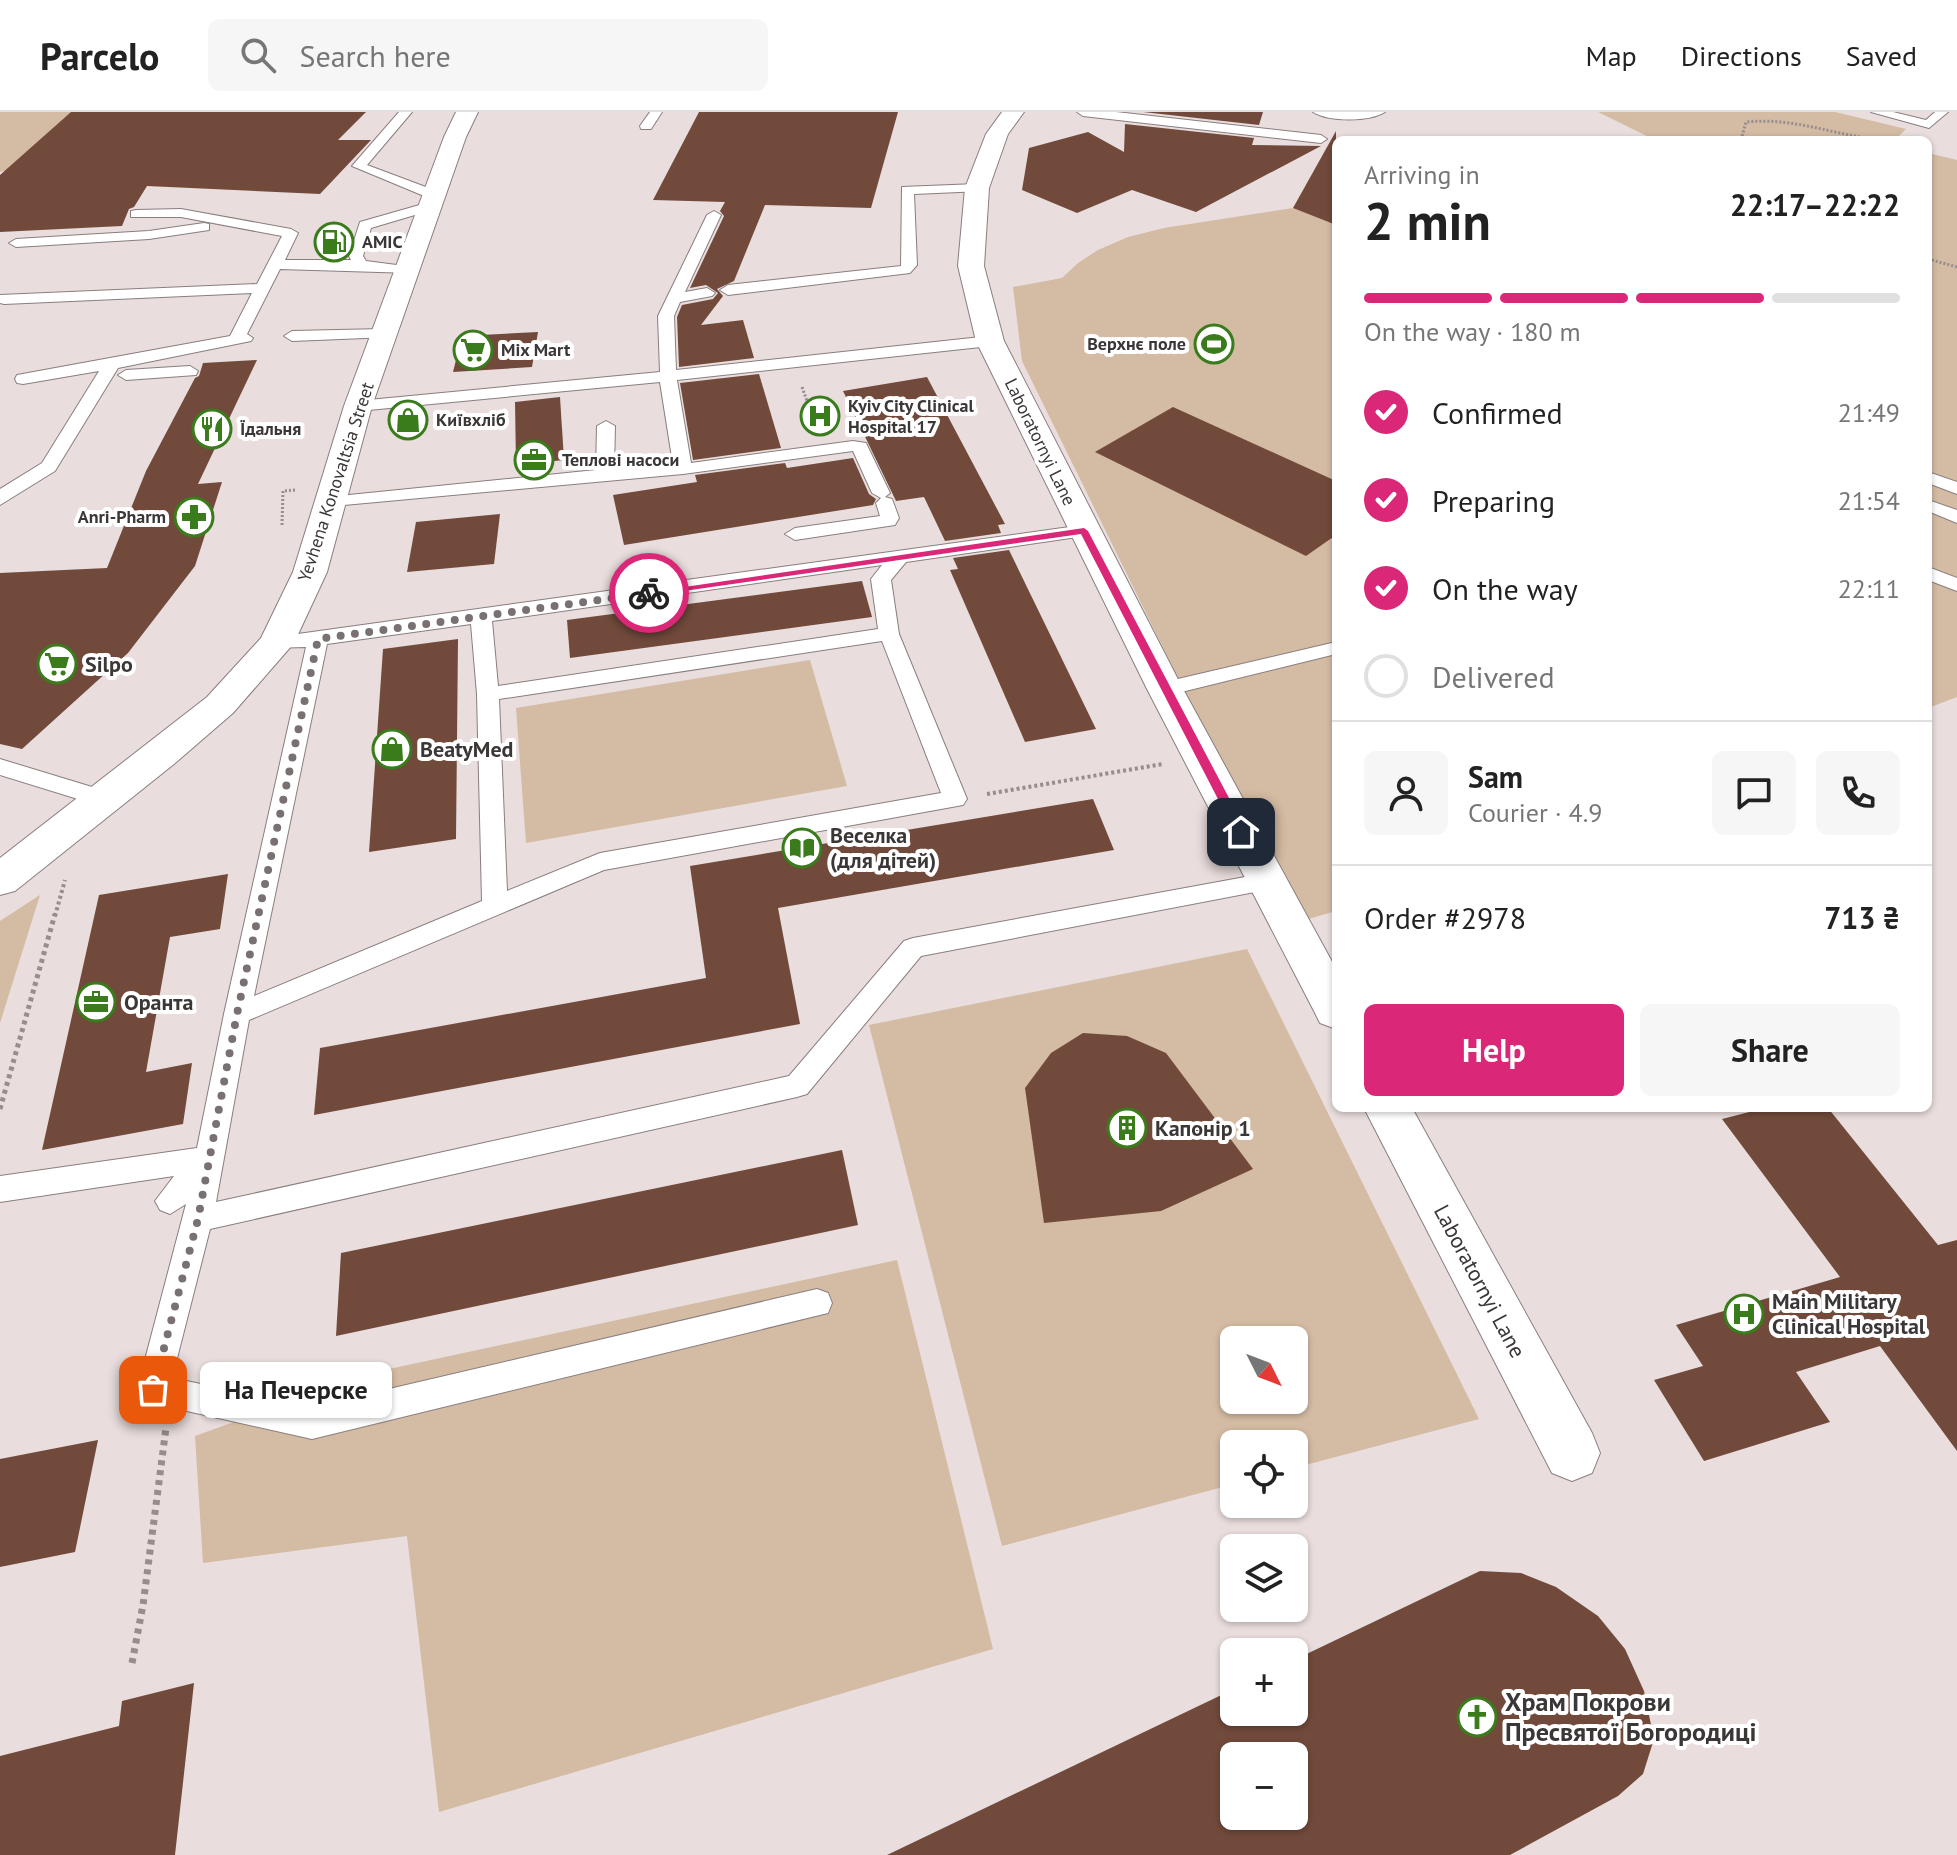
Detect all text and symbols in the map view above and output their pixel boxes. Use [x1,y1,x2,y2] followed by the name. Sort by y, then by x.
[208,19,768,91] search box
[40,31,160,80] text: Parcelo
[236,33,280,77] icon: search
[300,36,451,75] text: Search here
[1586,37,1637,74] text: Map
[1681,37,1802,74] text: Directions
[1846,37,1917,74] text: Saved
[1364,158,1480,191] text: Arriving in
[1730,185,1900,224] text: 22:17–22:22
[1364,187,1491,254] text: 2 min
[313,221,355,263] fuel station icon: AMIC
[362,230,402,253] place label: AMIC
[1364,315,1581,348] text: On the way · 180 m
[1193,323,1235,365] sports icon: Верхнє поле
[452,329,494,371] supermarket icon: Mix Mart
[1087,332,1186,355] place label: Верхнє поле
[501,338,571,361] place label: Mix Mart
[1000,374,1081,509] street label: Laboratornyi Lane
[292,379,379,585] street label: Yevhena Konovaltsia Street
[1364,390,1408,434] icon: check
[1432,393,1563,432] text: Confirmed
[848,394,975,438] place label: Kyiv City Clinical Hospital 17
[799,395,841,437] hospital icon: Kyiv City Clinical Hospital 17
[1838,396,1900,429] text: 21:49
[387,399,429,441] shop icon: Київхліб
[191,408,233,450] restaurant icon: Їдальня
[436,408,506,431] place label: Київхліб
[240,417,301,440] place label: Їдальня
[513,439,555,481] office icon: Теплові насоси
[562,448,679,471] place label: Теплові насоси
[1364,478,1408,522] icon: check
[1432,481,1555,520] text: Preparing
[1838,484,1900,517] text: 21:54
[173,496,215,538] pharmacy icon: Anri-Pharm
[78,505,166,528] place label: Anri-Pharm
[609,553,689,633] courier
[1364,566,1408,610] icon: check
[1432,569,1578,608] text: On the way
[627,571,671,615] icon: bike
[1838,572,1900,605] text: 22:11
[36,643,78,685] supermarket icon: Silpo
[85,650,133,678] place label: Silpo
[1432,657,1555,696] text: Delivered
[371,728,413,770] shop icon: BeatyMed
[420,735,513,763] place label: BeatyMed
[1364,751,1448,835] button: person
[1712,751,1796,835] button: chat
[1816,751,1900,835] button: phone
[1468,757,1523,796] text: Sam
[1468,796,1602,829] text: Courier · 4.9
[1207,798,1275,866] pin
[1219,810,1263,854] icon: home
[830,821,936,874] place label: Веселка (для дітей)
[781,827,823,869] library icon: Веселка (для дітей)
[1364,898,1526,937] text: Order #2978
[1824,898,1900,937] text: 713 ₴
[75,981,117,1023] office icon: Оранта
[124,988,194,1016] place label: Оранта
[1364,1004,1624,1096] button: Help
[1640,1004,1900,1096] button: Share
[1106,1107,1148,1149] building icon: Капонір 1
[1155,1114,1251,1142] place label: Капонір 1
[1428,1200,1532,1362] street label: Laboratornyi Lane
[1772,1287,1926,1340] place label: Main Military Clinical Hospital
[1723,1293,1765,1335] hospital icon: Main Military Clinical Hospital
[1220,1326,1308,1414] north arrow
[1220,1326,1308,1830] map controls
[119,1356,187,1424] pin
[201,1362,393,1418] callout: На Печерске
[131,1368,175,1412] icon: bag
[224,1373,368,1406] text: На Печерске
[1220,1430,1308,1518] button: locate
[1220,1534,1308,1622] button: layers
[1220,1638,1308,1726] button: +
[1505,1685,1756,1748] place label: Храм Покрови Пресвятої Богородиці
[1456,1696,1498,1738] church icon: Храм Покрови Пресвятої Богородиці
[1220,1742,1308,1830] button: −

